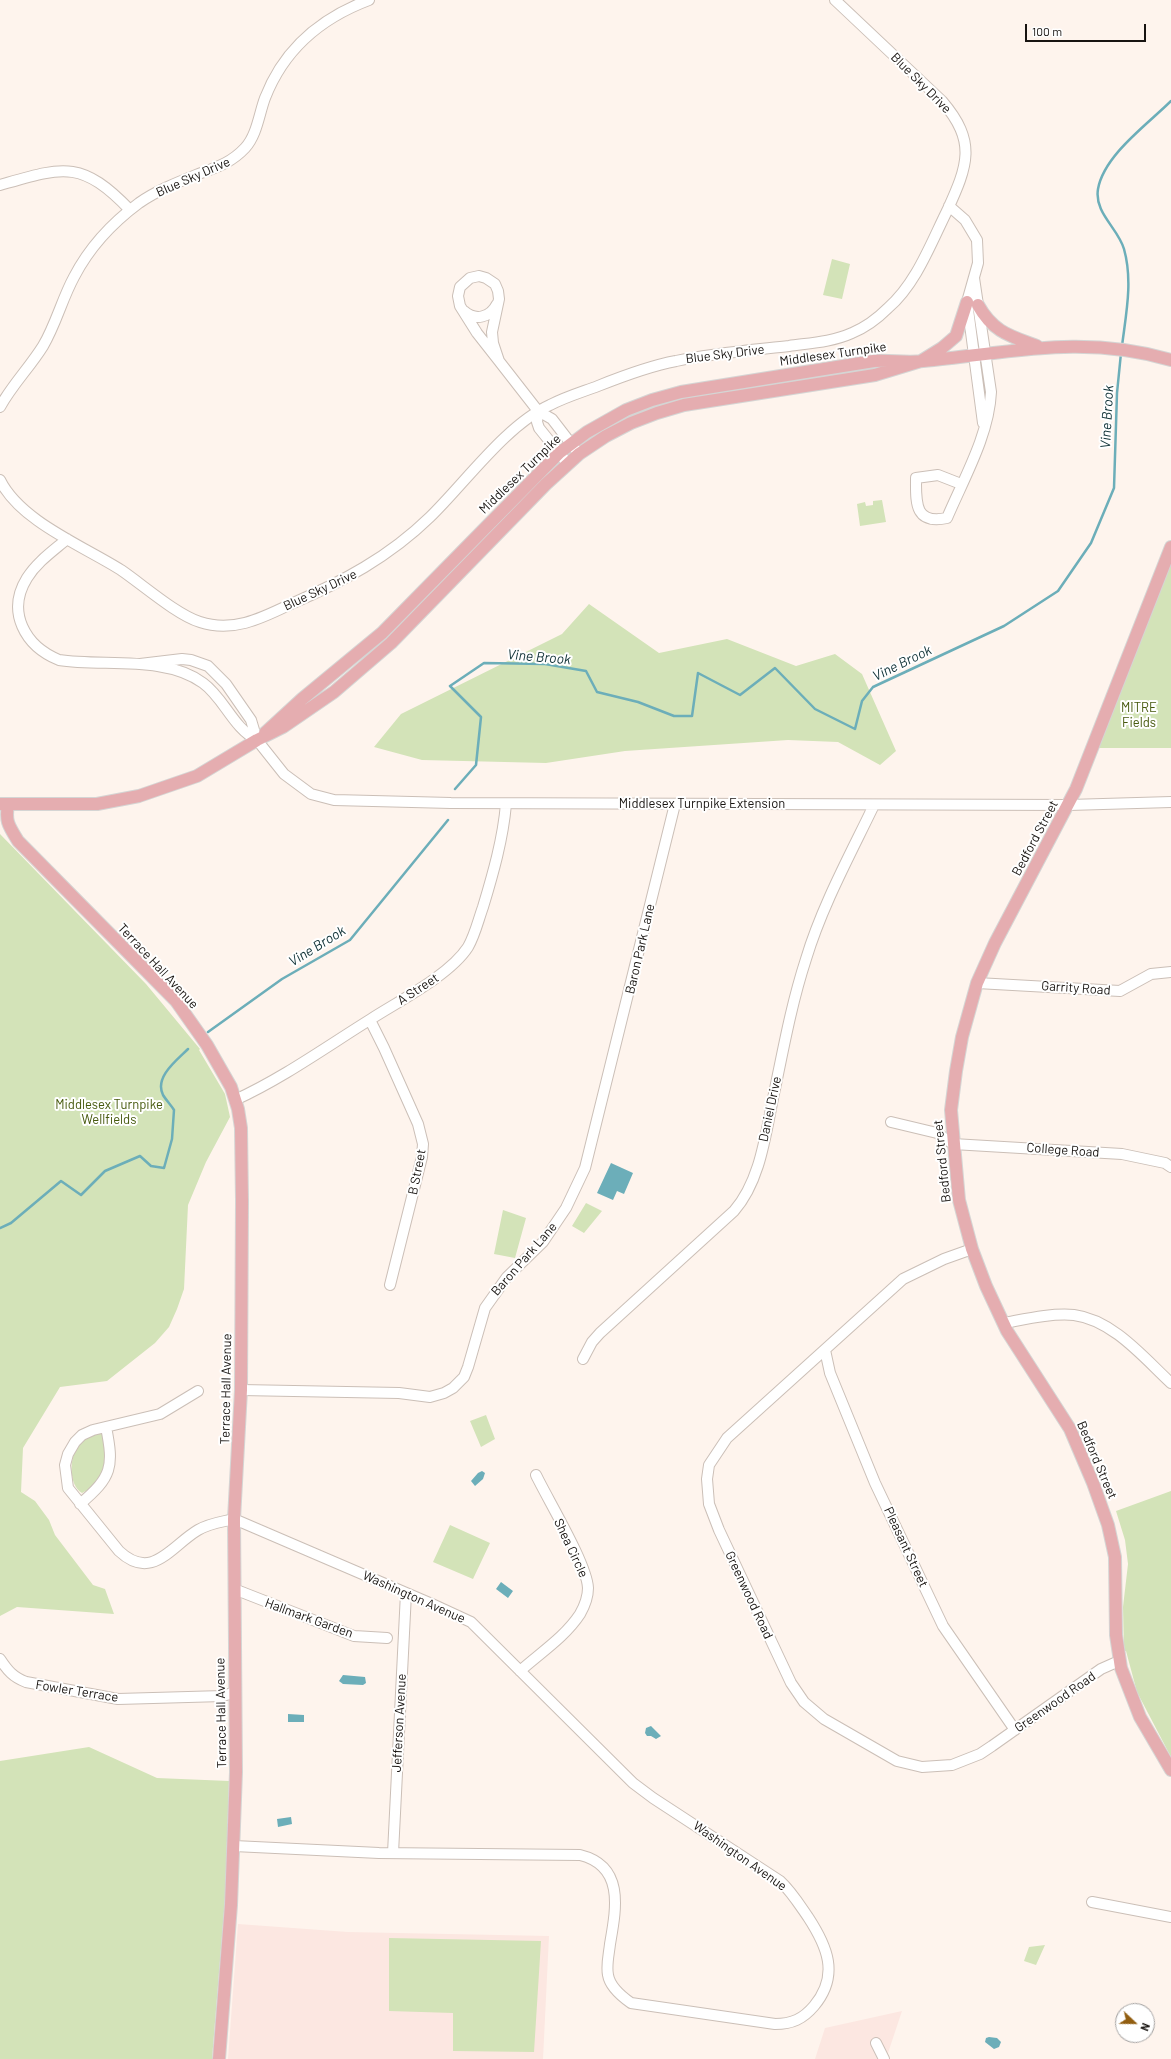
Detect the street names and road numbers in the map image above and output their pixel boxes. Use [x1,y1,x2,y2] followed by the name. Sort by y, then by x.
[887,49,955,117] street label: Blue Sky Drive
[154,154,232,200] street label: Blue Sky Drive
[779,339,887,369] street label: Middlesex Turnpike
[685,341,765,367] street label: Blue Sky Drive
[476,431,564,517] street label: Middlesex Turnpike
[281,566,359,614] street label: Blue Sky Drive
[619,796,785,812] street label: Middlesex Turnpike Extension
[1009,798,1061,878] street label: Bedford Street
[622,902,658,996] street label: Baron Park Lane
[115,920,201,1012] street label: Terrace Hall Avenue
[394,970,442,1008] street label: A Street
[1041,978,1111,998] street label: Garrity Road
[755,1075,785,1143] street label: Daniel Drive
[930,1119,954,1203] street label: Bedford Street
[1026,1140,1100,1160] street label: College Road
[405,1148,429,1196] street label: B Street
[488,1219,560,1299] street label: Baron Park Lane
[217,1333,235,1445] street label: Terrace Hall Avenue
[1074,1419,1120,1501] street label: Bedford Street
[881,1504,931,1590] street label: Pleasant Street
[551,1516,591,1580] street label: Shea Circle
[722,1549,776,1641] street label: Greenwood Road
[360,1567,468,1627] street label: Washington Avenue
[263,1595,355,1641] street label: Hallmark Garden
[212,1657,230,1769] street label: Terrace Hall Avenue
[1012,1668,1098,1736] street label: Greenwood Road
[389,1673,409,1773] street label: Jefferson Avenue
[35,1677,119,1705] street label: Fowler Terrace
[690,1818,790,1894] street label: Washington Avenue

